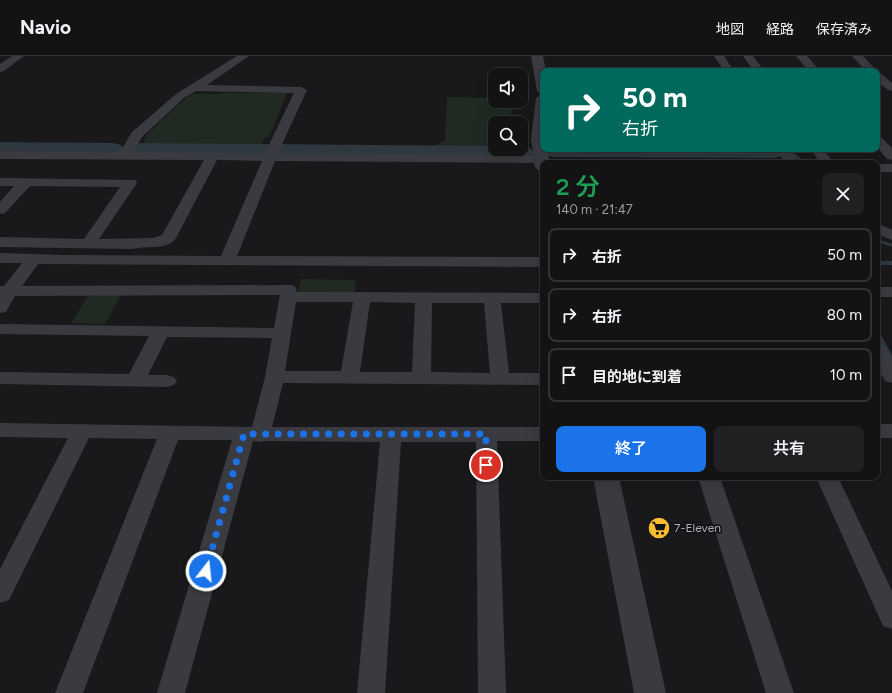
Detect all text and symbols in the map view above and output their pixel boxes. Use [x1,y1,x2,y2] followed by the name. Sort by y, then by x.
[20,16,71,39] text: Navio
[716,21,744,38] text: 地図
[766,21,794,38] text: 経路
[816,21,872,38] text: 保存済み
[488,68,528,156] map controls
[488,68,528,108] button: sound
[622,80,688,114] text: 50 m
[556,84,608,136] icon: right
[488,116,528,156] button: search
[622,118,658,140] text: 右折
[556,172,600,201] text: 2 分
[822,173,864,215] button: close
[556,202,633,217] text: 140 m · 21:47
[558,244,580,266] icon: right
[827,246,862,264] text: 50 m
[592,248,622,266] text: 右折
[558,304,580,326] icon: right
[827,306,862,324] text: 80 m
[592,308,622,326] text: 右折
[558,364,580,386] icon: arrive
[830,366,862,384] text: 10 m
[592,368,682,386] text: 目的地に到着
[556,426,706,472] button: 終了
[714,426,864,472] button: 共有
[469,448,503,482] pin
[475,454,497,476] icon: arrive
[646,515,672,541] supermarket icon: 7-Eleven
[674,521,721,535] place label: 7-Eleven
[185,550,227,592] position arrow

